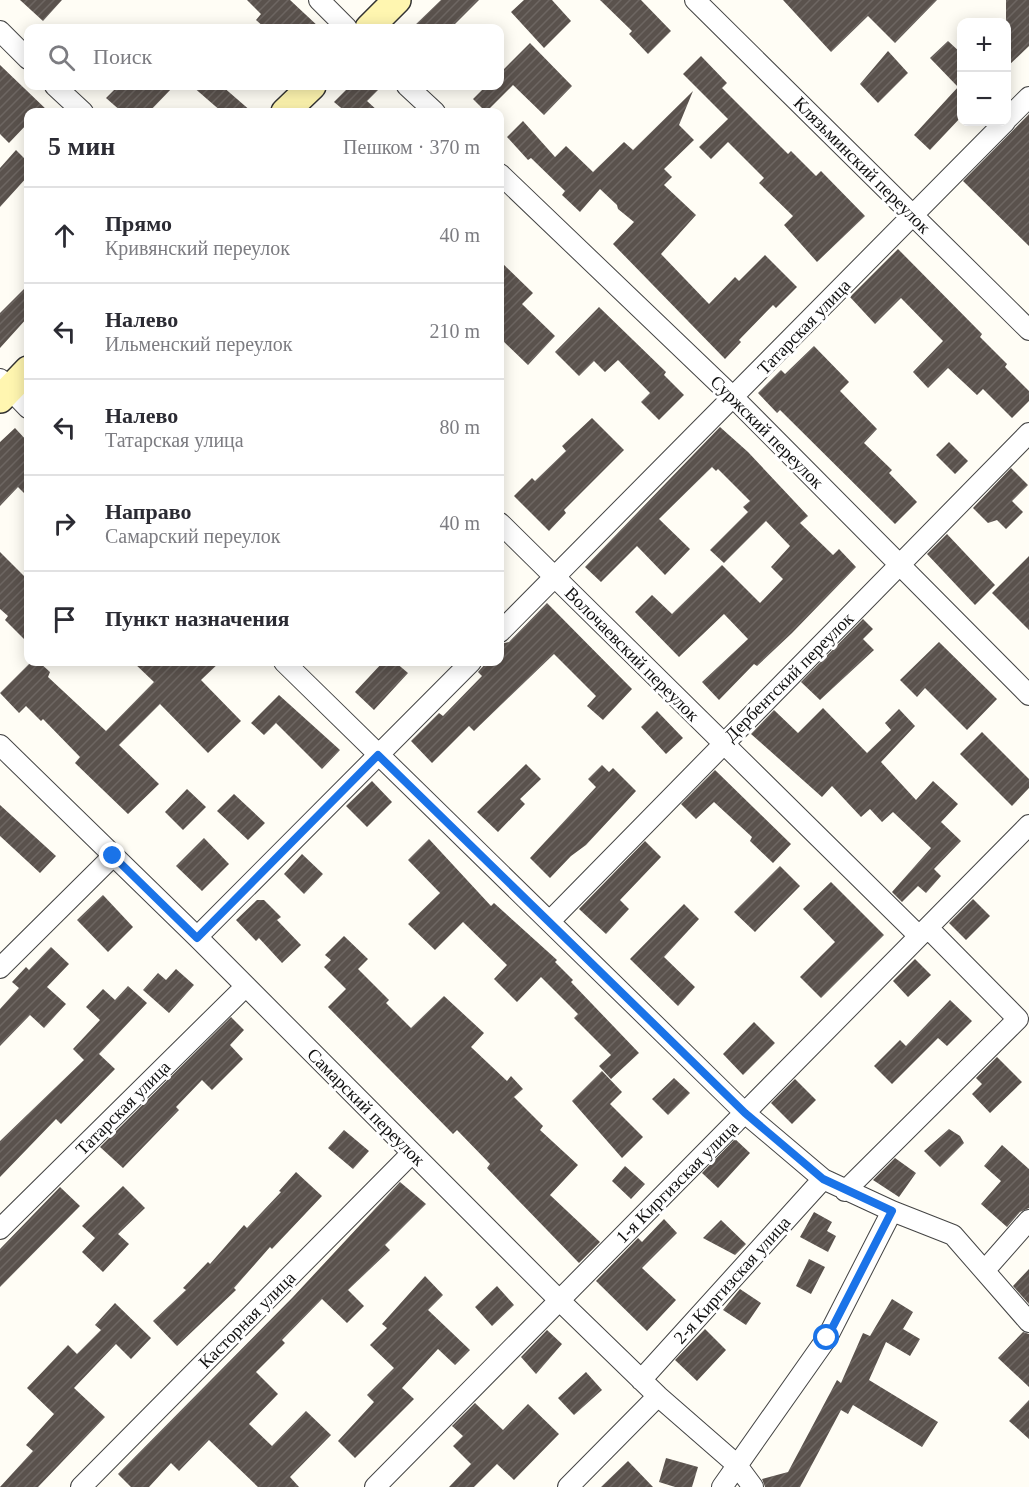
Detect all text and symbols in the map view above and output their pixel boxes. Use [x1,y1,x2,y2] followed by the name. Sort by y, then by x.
[957,18,1011,126] map controls
[957,18,1011,72] button: +
[24,24,504,90] search box
[45,41,78,74] icon: search
[93,44,152,69] text: Поиск
[957,72,1011,126] button: −
[790,93,935,238] street label: Клязьминский переулок
[48,132,115,161] text: 5 мин
[343,136,480,158] text: Пешком · 370 m
[105,211,172,236] text: Прямо
[48,219,81,252] icon: ahead
[439,224,480,246] text: 40 m
[105,237,290,259] text: Кривянский переулок
[753,275,855,379] street label: Татарская улица
[105,307,178,332] text: Налево
[48,315,81,348] icon: left
[429,320,480,342] text: 210 m
[105,333,293,355] text: Ильменский переулок
[706,371,828,493] street label: Суржский переулок
[105,403,178,428] text: Налево
[48,411,81,444] icon: left
[439,416,480,438] text: 80 m
[105,429,244,451] text: Татарская улица
[105,499,191,524] text: Направо
[48,507,81,540] icon: right
[439,512,480,534] text: 40 m
[105,525,280,547] text: Самарский переулок
[561,583,703,725] street label: Волочаевский переулок
[48,603,81,636] icon: arrive
[105,606,290,631] text: Пункт назначения
[721,608,858,745] street label: Дербентский переулок
[99,842,125,868] route end
[303,1044,429,1170] street label: Самарский переулок
[72,1057,174,1159] street label: Татарская улица
[612,1117,742,1247] street label: 1-я Киргизская улица
[670,1212,794,1348] street label: 2-я Киргизская улица
[195,1268,299,1372] street label: Касторная улица
[813,1324,839,1350] route start

